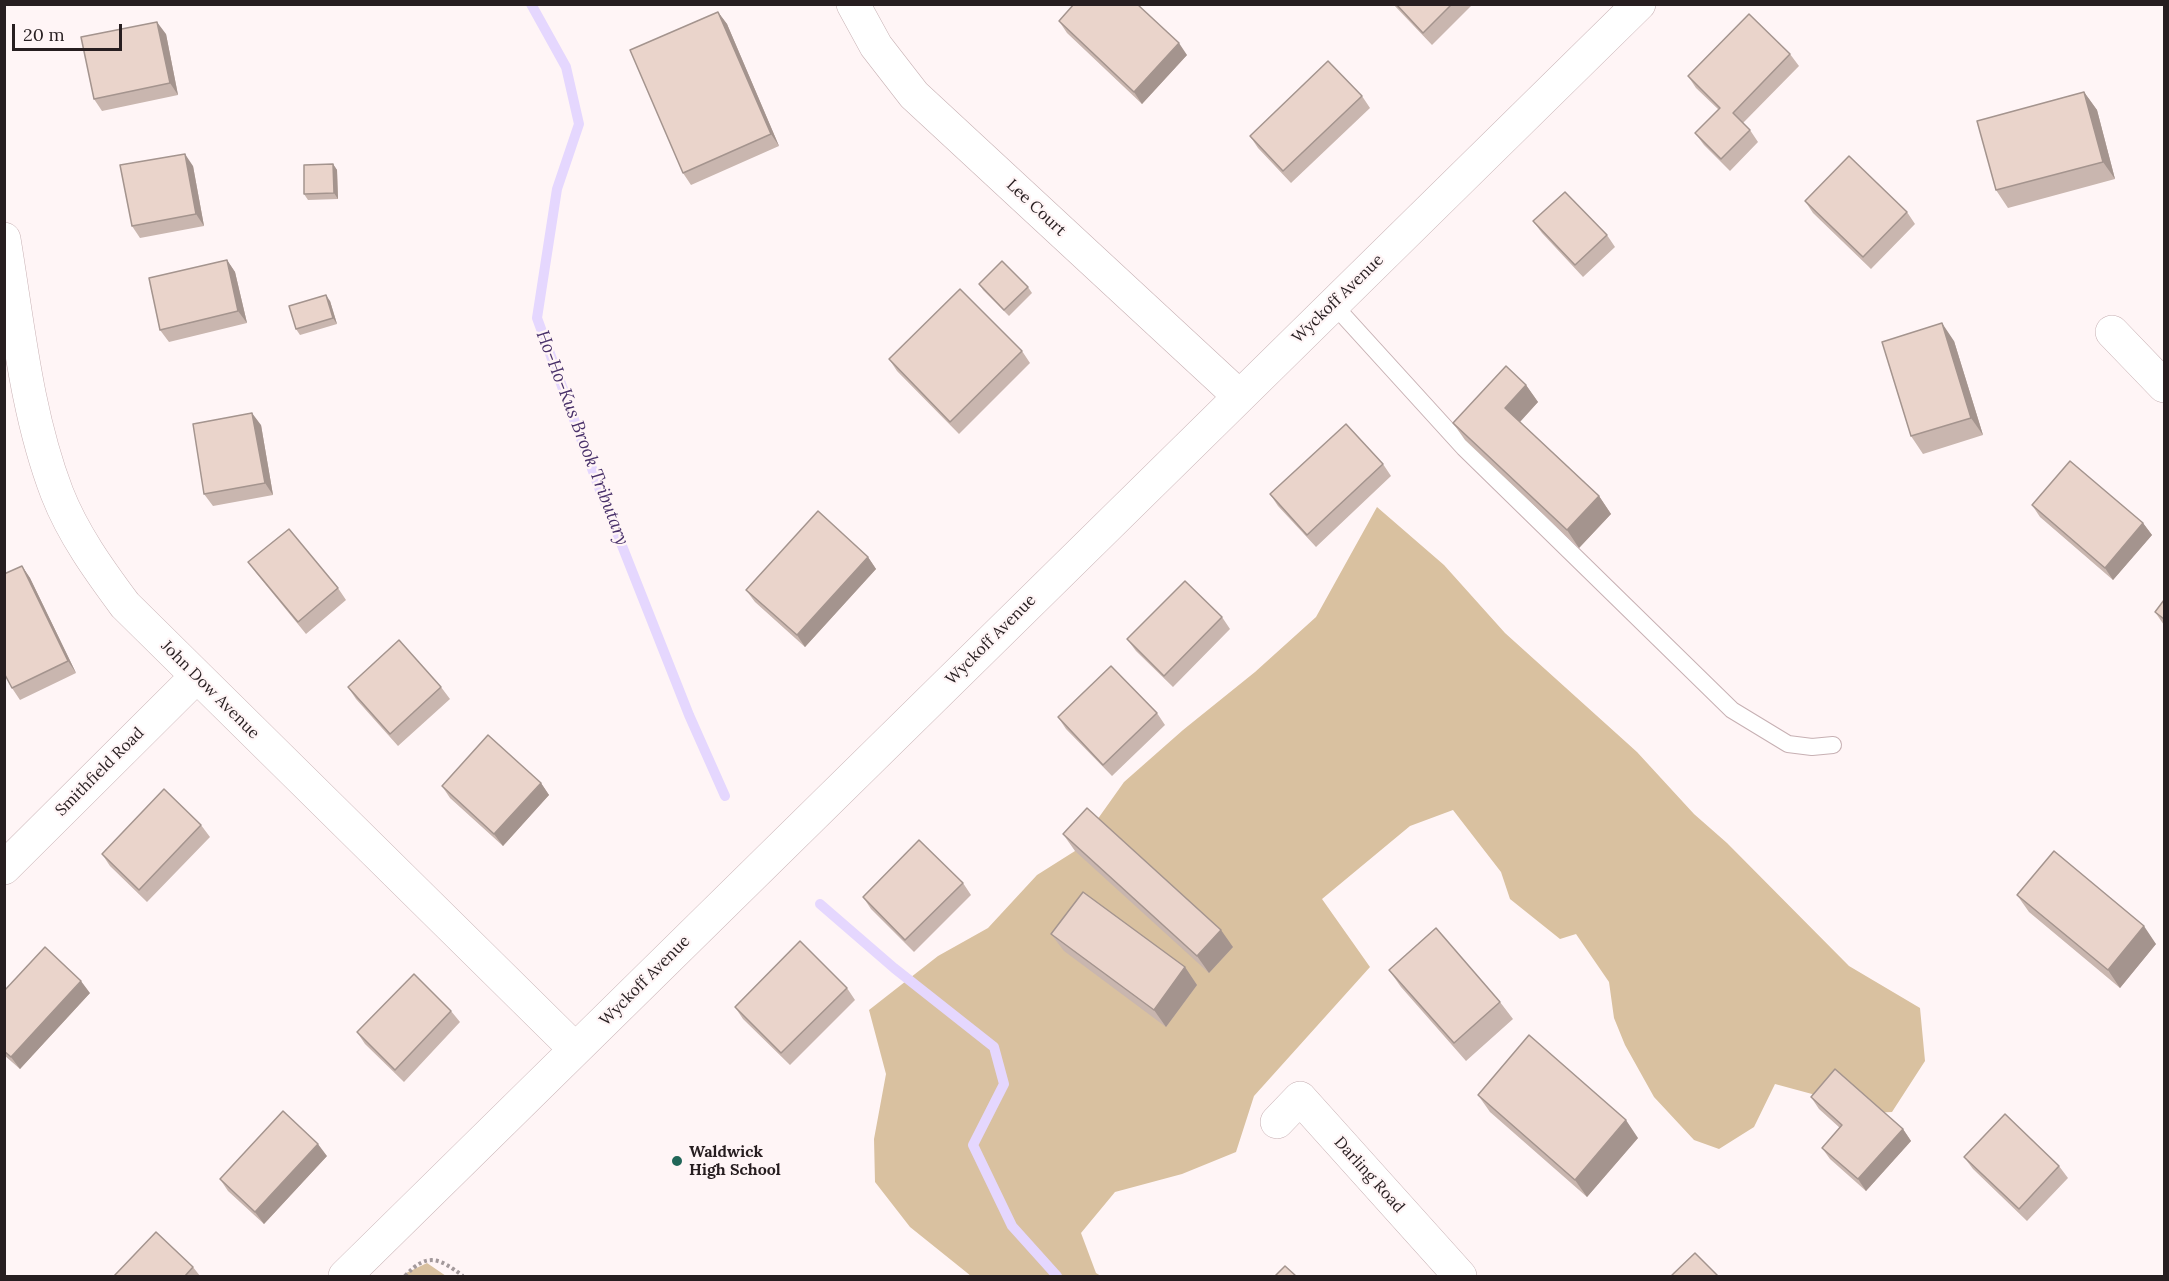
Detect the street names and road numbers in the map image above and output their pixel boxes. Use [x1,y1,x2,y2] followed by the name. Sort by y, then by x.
[1002,176,1070,240] street label: Lee Court
[1288,251,1388,347] street label: Wyckoff Avenue
[942,591,1040,689] street label: Wyckoff Avenue
[157,637,263,743] street label: John Dow Avenue
[52,724,148,820] street label: Smithfield Road
[596,932,694,1030] street label: Wyckoff Avenue
[1330,1133,1408,1217] street label: Darling Road

